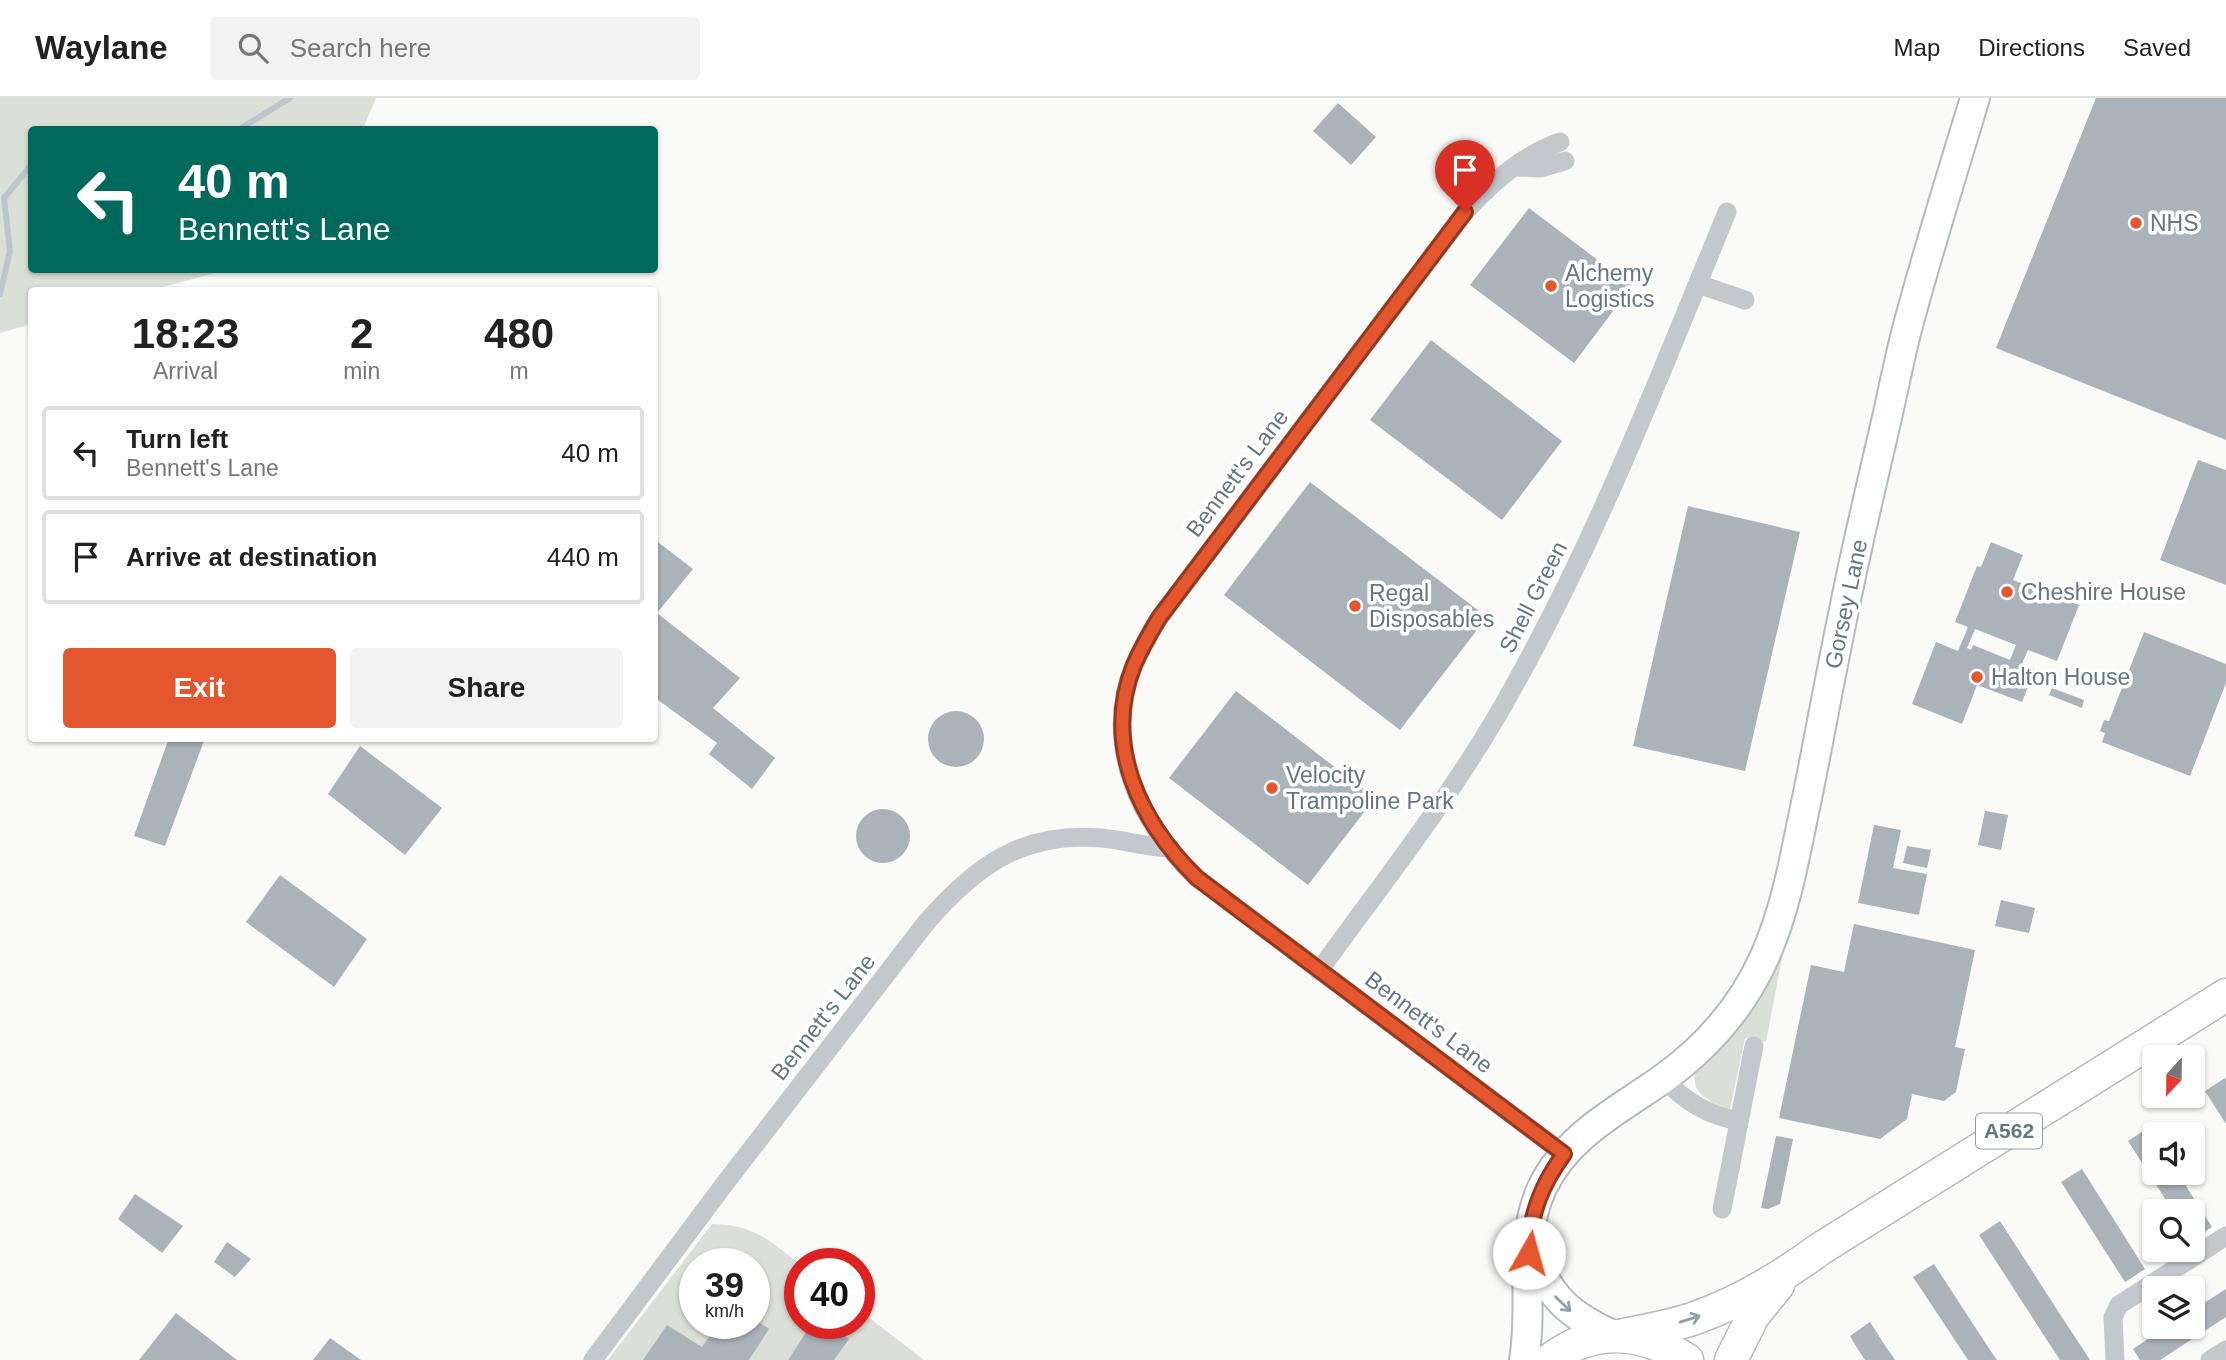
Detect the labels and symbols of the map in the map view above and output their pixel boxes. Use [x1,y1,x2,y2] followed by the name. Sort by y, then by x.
[1435,140,1495,212] pin
[2150,210,2199,236] place label: NHS
[2128,215,2144,231] marker: NHS
[1565,260,1654,312] place label: Alchemy Logistics
[1543,278,1559,294] marker: Alchemy Logistics
[1181,404,1293,542] street label: Bennett's Lane
[1494,537,1572,657] street label: Shell Green
[1820,537,1872,671] street label: Gorsey Lane
[2021,579,2186,605] place label: Cheshire House
[1369,580,1494,632] place label: Regal Disposables
[1999,584,2015,600] marker: Cheshire House
[1347,598,1363,614] marker: Regal Disposables
[1991,664,2130,690] place label: Halton House
[1969,669,1985,685] marker: Halton House
[1286,762,1454,814] place label: Velocity Trampoline Park
[1264,780,1280,796] marker: Velocity Trampoline Park
[766,949,880,1085] street label: Bennett's Lane
[1360,966,1498,1078] street label: Bennett's Lane
[2142,1045,2205,1108] north arrow
[1976,1114,2042,1148] road number: A562
[1492,1216,1566,1290] position arrow
[784,1248,875,1339] speed limit sign: 40
[1553,1295,1571,1312] one-way arrow
[1679,1312,1701,1325] one-way arrow

